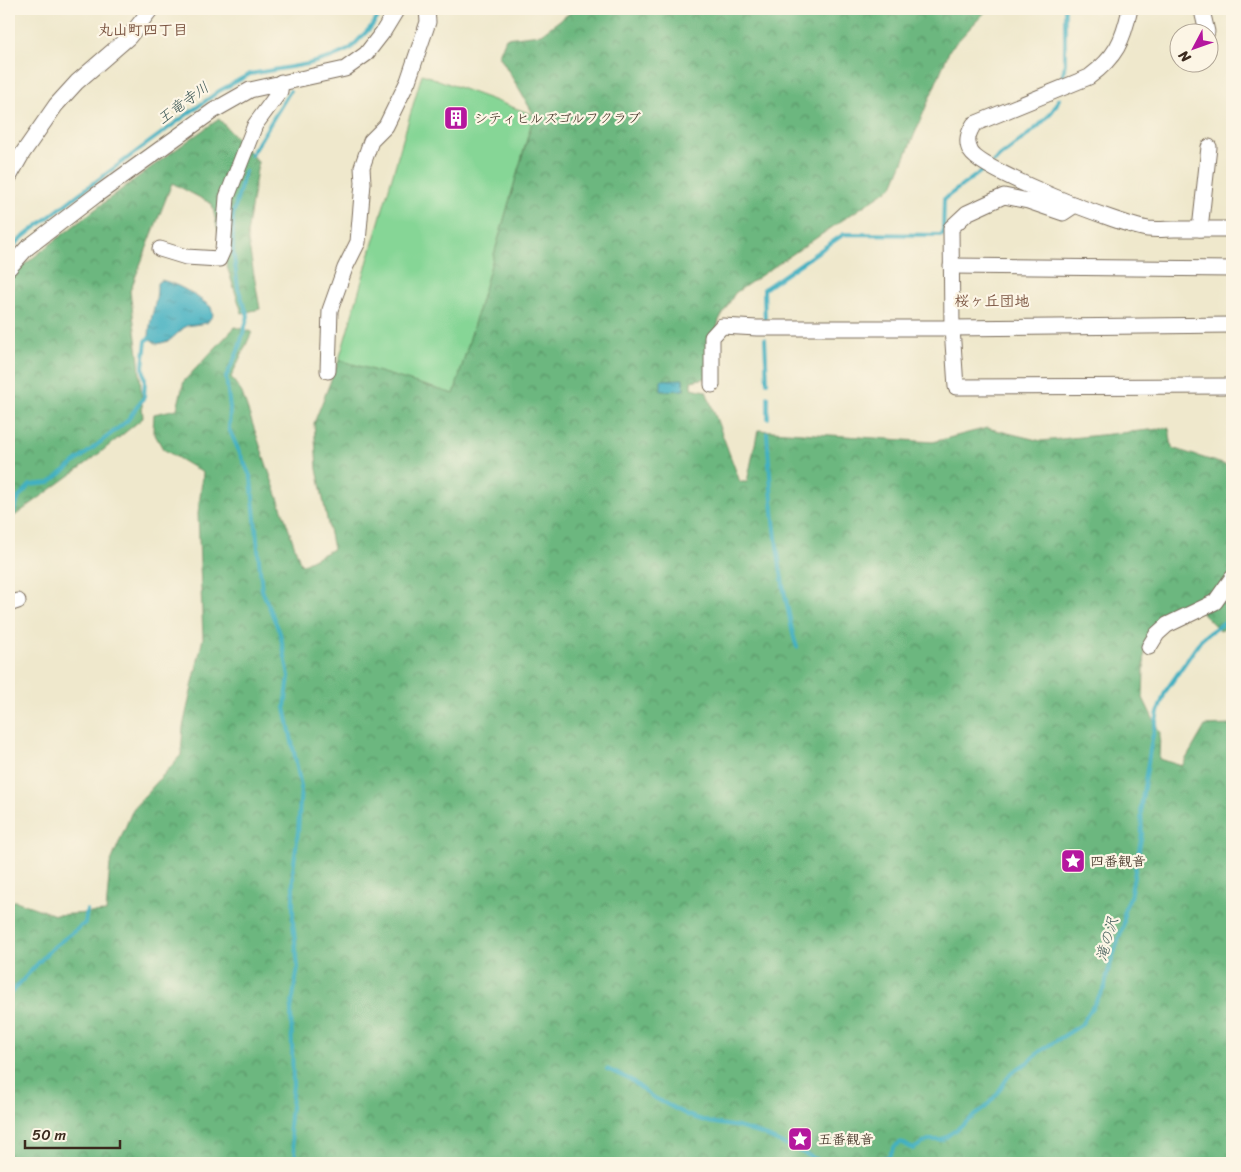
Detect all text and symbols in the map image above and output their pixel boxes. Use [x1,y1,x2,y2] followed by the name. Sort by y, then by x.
[98,17,188,43] district label: 丸山町四丁目
[1168,22,1218,72] north arrow
[1172,44,1198,69] text: N
[151,75,215,131] water label: 王竜寺川
[443,105,469,131] building icon: シティヒルズゴルフクラブ
[474,106,641,131] place label: シティヒルズゴルフクラブ
[954,288,1030,314] district label: 桜ヶ丘団地
[1060,848,1086,874] place icon: 四番観音
[1090,849,1146,874] place label: 四番観音
[1088,913,1126,964] water label: 滝の沢
[25,1117,120,1149] scale bar
[32,1122,67,1148] text: 50 m
[787,1126,813,1152] place icon: 五番観音
[818,1127,874,1152] place label: 五番観音

